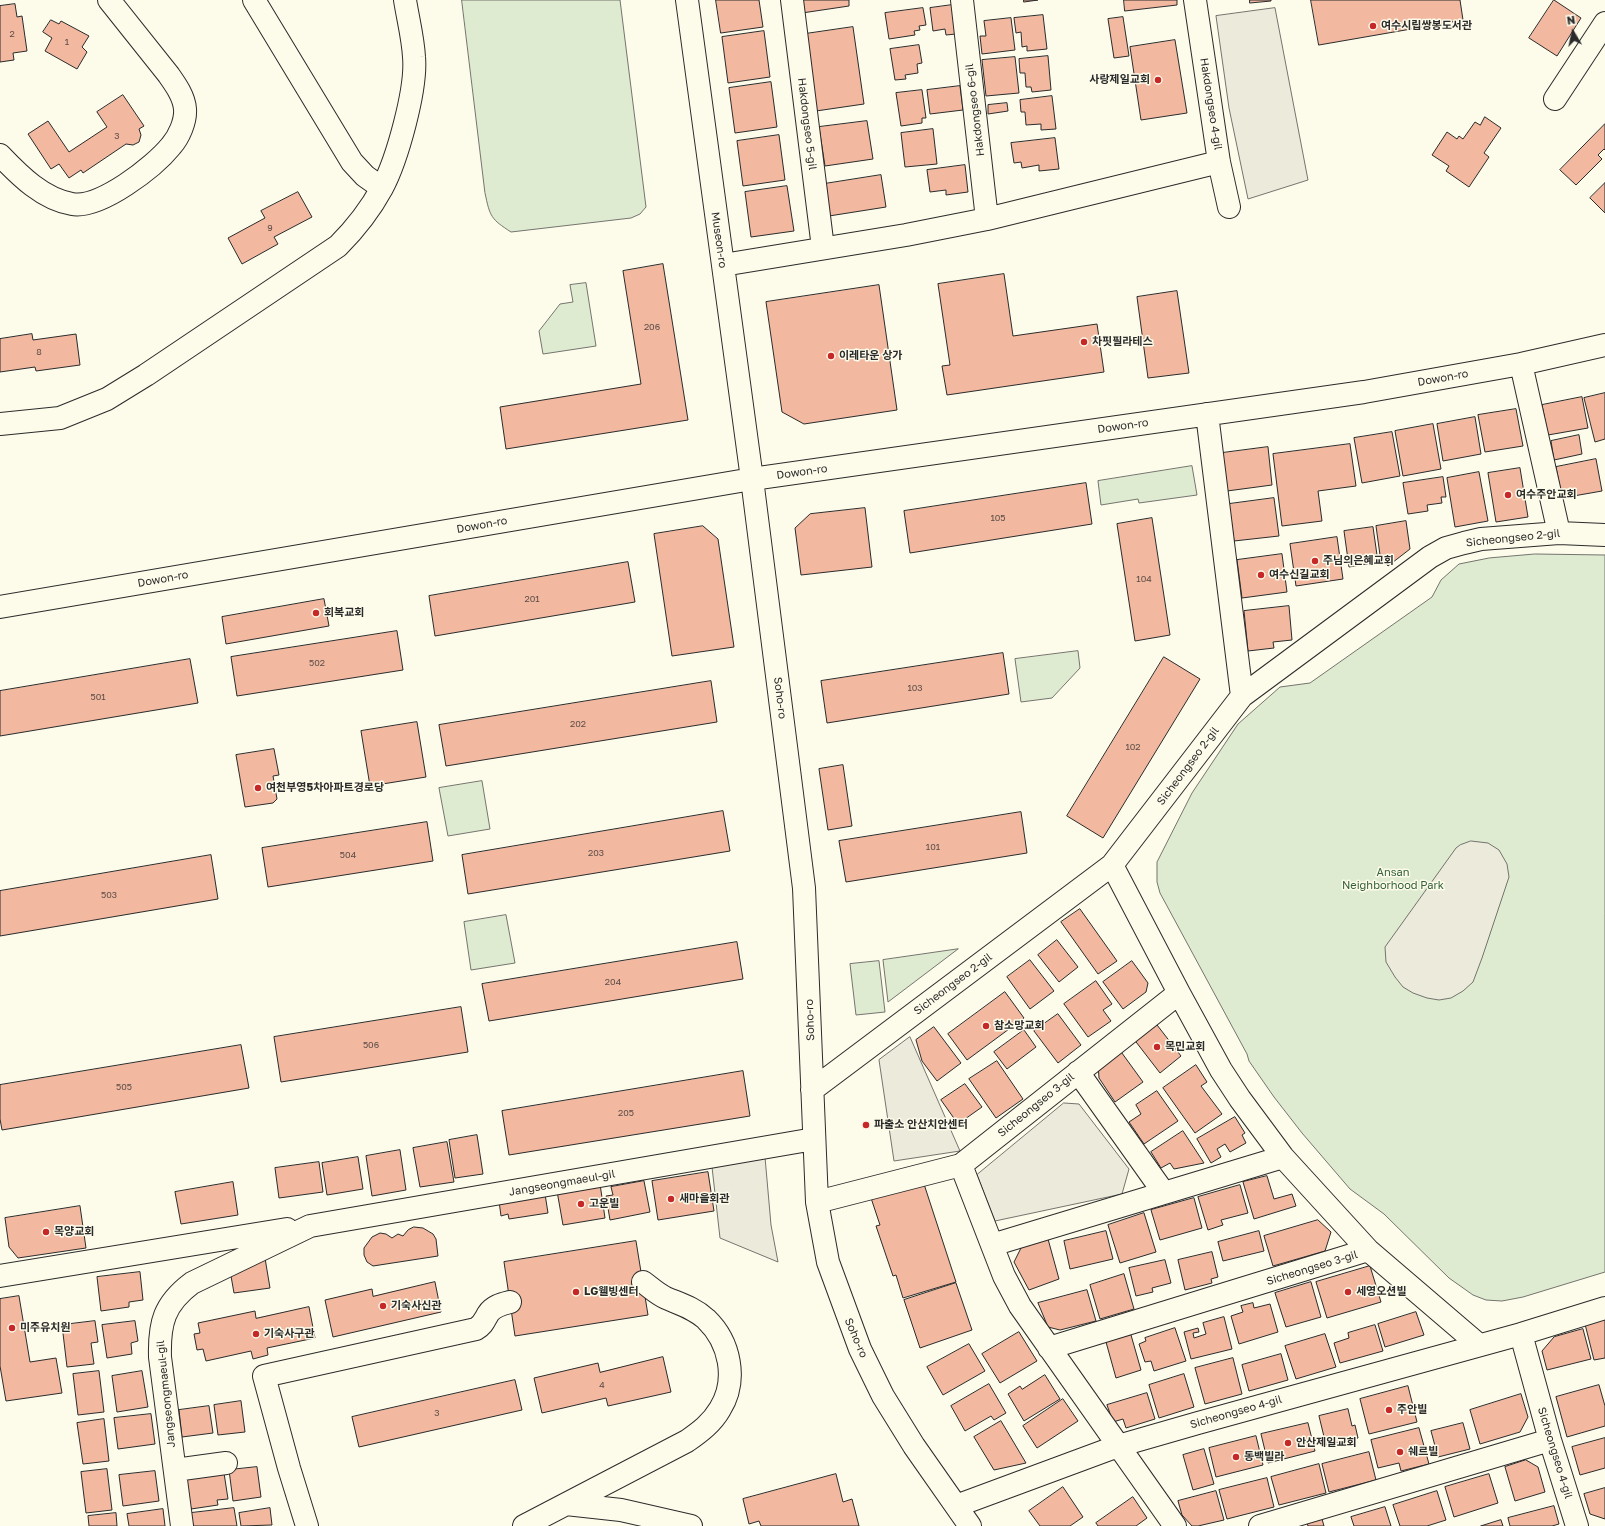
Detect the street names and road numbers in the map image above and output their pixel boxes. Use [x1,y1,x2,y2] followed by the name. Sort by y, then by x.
[1197,57,1225,151] street label: Hakdongseo 4-gil
[963,63,987,157] street label: Hakdongseo 6-gil
[795,77,819,171] street label: Hakdongseo 5-gil
[709,211,729,269] street label: Museon-ro
[1417,367,1469,389] street label: Dowon-ro
[1097,416,1149,436] street label: Dowon-ro
[776,462,828,482] street label: Dowon-ro
[456,514,508,536] street label: Dowon-ro
[1465,526,1561,550] street label: Sicheongseo 2-gil
[137,568,189,590] street label: Dowon-ro
[771,676,789,720] street label: Soho-ro
[1154,724,1222,808] street label: Sicheongseo 2-gil
[911,950,995,1018] street label: Sicheongseo 2-gil
[803,999,817,1041] street label: Soho-ro
[995,1070,1077,1140] street label: Sicheongseo 3-gil
[508,1167,616,1199] street label: Jangseongmaeul-gil
[1265,1248,1359,1288] street label: Sicheongseo 3-gil
[842,1316,870,1360] street label: Soho-ro
[154,1340,178,1448] street label: Jangseongmaeul-gil
[1189,1393,1283,1431] street label: Sicheongseo 4-gil
[1535,1406,1575,1500] street label: Sicheongseo 4-gil

